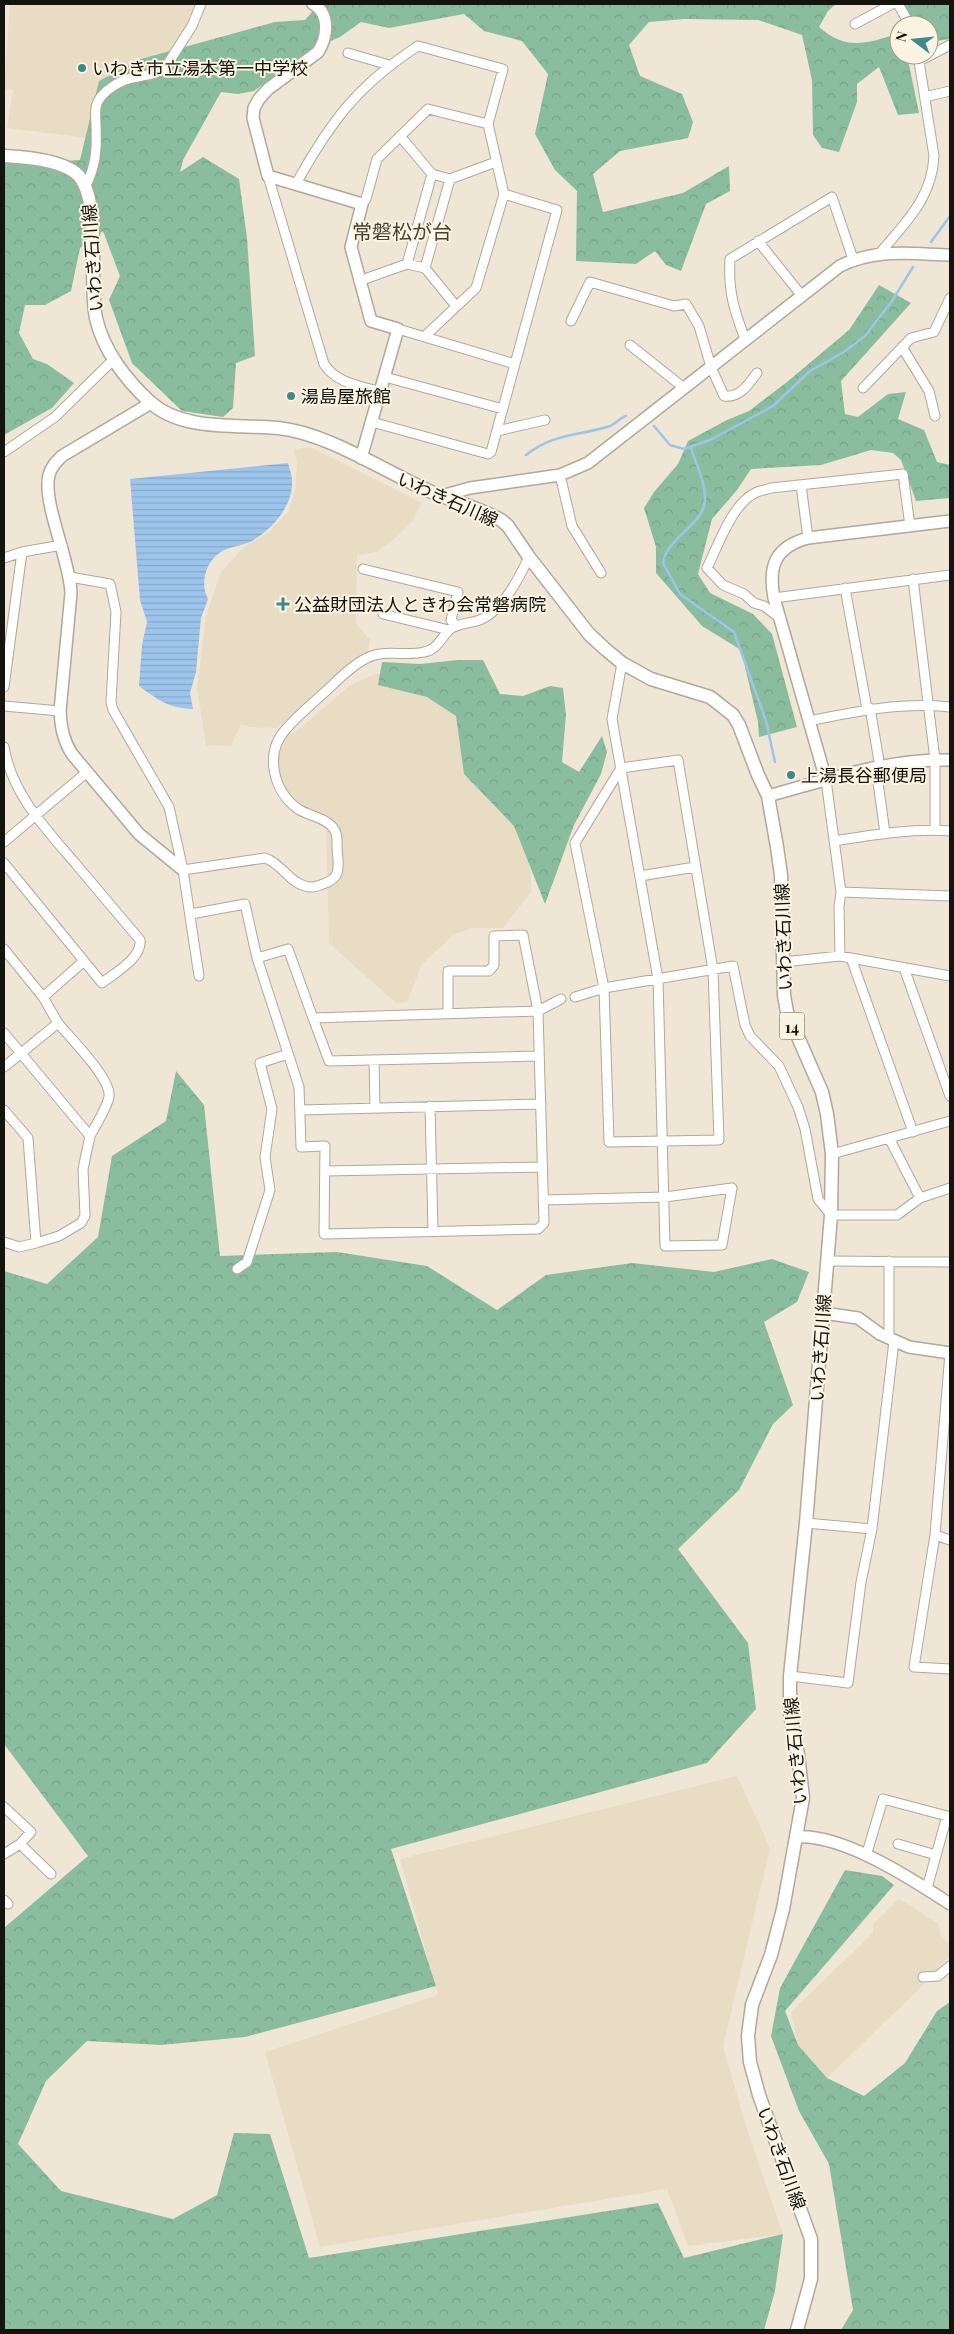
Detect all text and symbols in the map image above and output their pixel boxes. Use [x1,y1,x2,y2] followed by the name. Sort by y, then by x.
[889,15,939,65] north arrow
[890,29,912,44] text: N
[92,56,308,80] place label: いわき市立湯本第一中学校
[76,62,88,74] marker: いわき市立湯本第一中学校
[76,203,108,313] street label: いわき石川線
[352,217,452,244] district label: 常磐松が台
[301,384,391,408] place label: 湯島屋旅館
[285,390,297,402] marker: 湯島屋旅館
[394,466,502,532] street label: いわき石川線
[294,592,546,616] place label: 公益財団法人ときわ会常磐病院
[276,597,290,611] marker: 公益財団法人ときわ会常磐病院
[801,763,927,787] place label: 上湯長谷郵便局
[785,769,797,781] marker: 上湯長谷郵便局
[769,883,797,991] street label: いわき石川線
[780,1012,804,1040] road number: 14
[804,1293,836,1403] street label: いわき石川線
[778,1696,812,1806] street label: いわき石川線
[752,2103,812,2213] street label: いわき石川線

